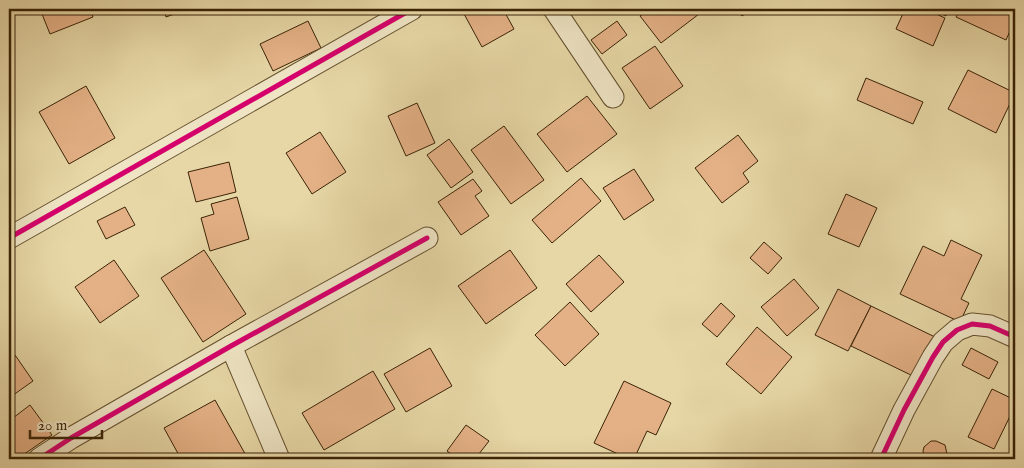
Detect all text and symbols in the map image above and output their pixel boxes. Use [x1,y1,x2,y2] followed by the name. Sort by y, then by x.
[30,408,102,440] scale bar
[38,416,68,435] text: 20 m

